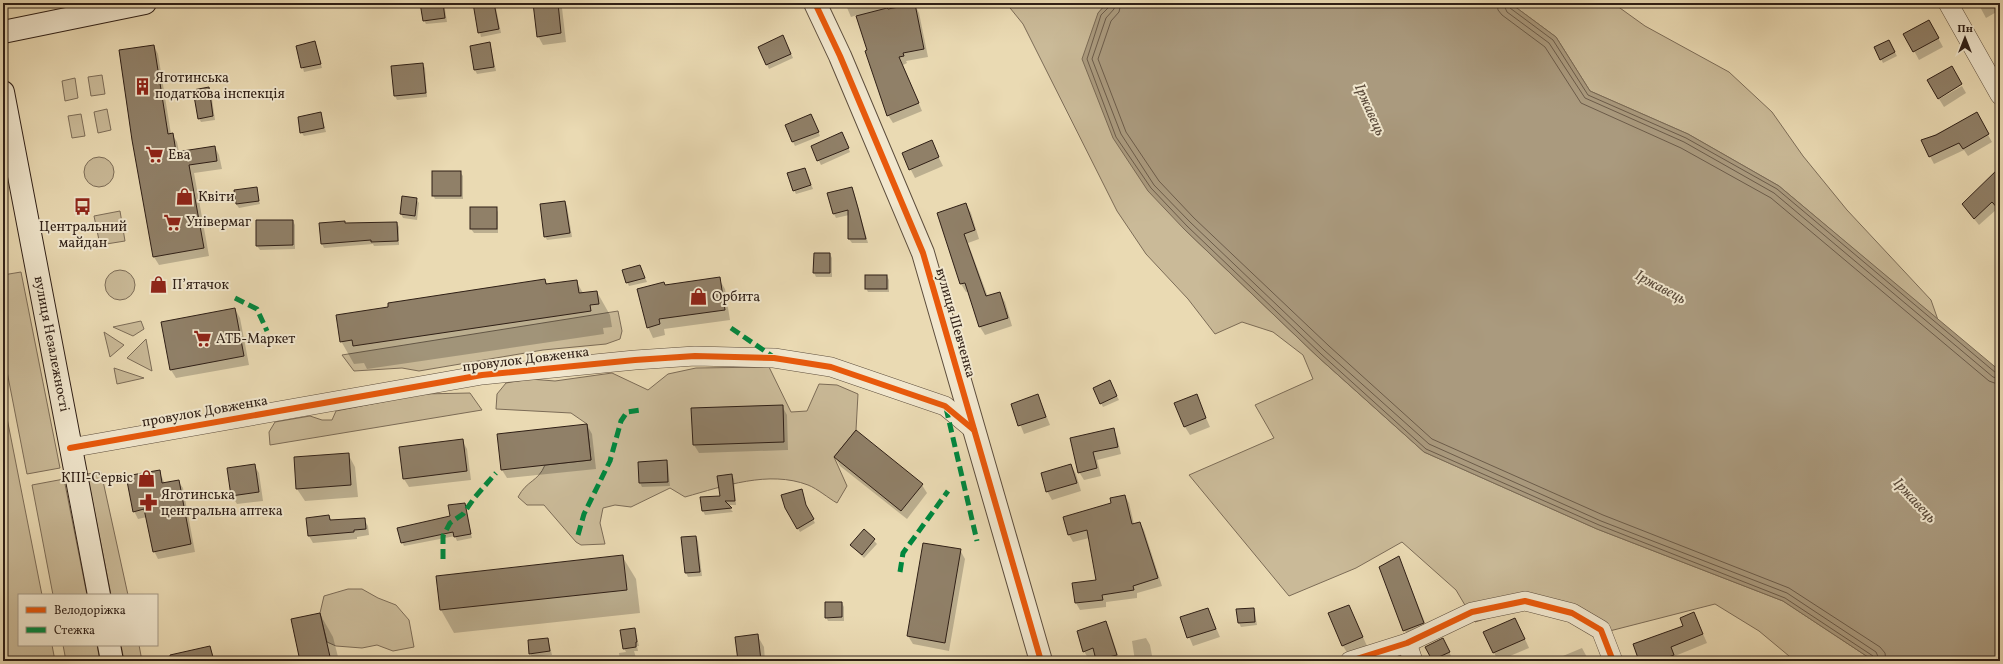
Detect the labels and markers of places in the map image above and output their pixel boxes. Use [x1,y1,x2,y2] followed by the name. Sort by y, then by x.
[155,69,285,104] place label: Яготинська податкова інспекція
[132,76,152,96] building icon: Яготинська податкова інспекція
[145,145,165,165] supermarket icon: Ева
[168,146,191,165] place label: Ева
[175,187,195,207] shop icon: Квіти
[198,188,235,207] place label: Квіти
[73,197,93,217] bus stop icon: Центральний майдан
[163,212,183,232] supermarket icon: Універмаг
[186,213,251,232] place label: Універмаг
[39,218,128,253] place label: Центральний майдан
[149,275,169,295] shop icon: П’ятачок
[172,276,229,295] place label: П’ятачок
[689,287,709,307] shop icon: Орбита
[712,288,760,307] place label: Орбита
[193,329,213,349] supermarket icon: АТБ-Маркет
[216,330,295,349] place label: АТБ-Маркет
[136,468,156,488] shop icon: КПІ-Сервіс
[61,469,133,488] place label: КПІ-Сервіс
[161,486,283,521] place label: Яготинська центральна аптека
[138,493,158,513] pharmacy icon: Яготинська центральна аптека

